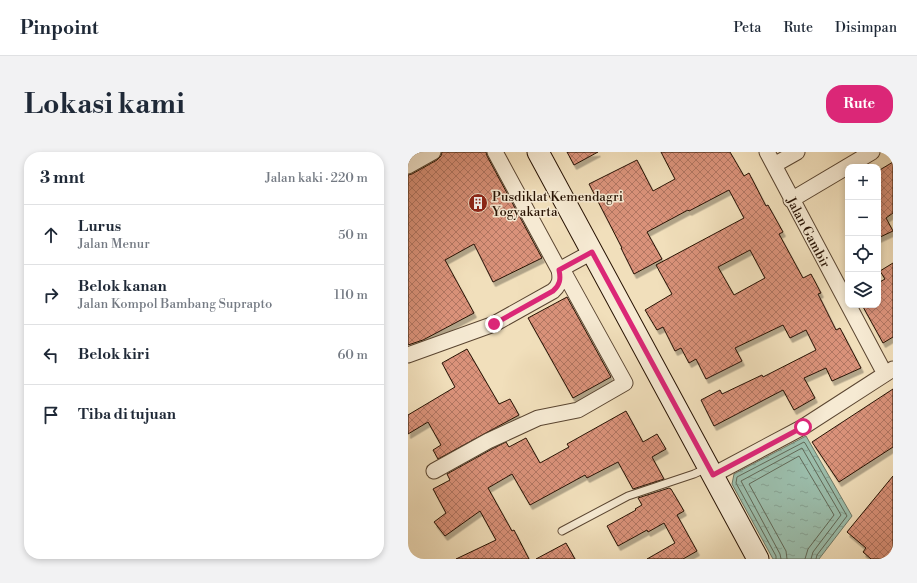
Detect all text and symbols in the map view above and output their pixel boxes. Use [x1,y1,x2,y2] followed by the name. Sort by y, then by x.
[20,16,99,40] text: Pinpoint
[733,19,761,37] text: Peta
[783,19,813,37] text: Rute
[835,19,897,37] text: Disimpan
[826,85,893,123] button: Rute
[24,87,185,122] text: Lokasi kami
[845,164,881,308] map controls
[845,164,881,200] button: +
[40,167,85,189] text: 3 mnt
[265,170,368,186] text: Jalan kaki · 220 m
[491,189,623,220] place label: Pusdiklat Kemendagri Yogyakarta
[467,192,489,214] building icon: Pusdiklat Kemendagri Yogyakarta
[782,193,834,271] street label: Jalan Gambir
[845,200,881,236] button: −
[78,217,121,236] text: Lurus
[40,224,62,246] icon: ahead
[338,227,368,243] text: 50 m
[78,236,150,252] text: Jalan Menur
[845,236,881,272] button: locate
[845,272,881,308] button: layers
[78,277,167,296] text: Belok kanan
[40,284,62,306] icon: right
[334,287,368,303] text: 110 m
[78,296,272,312] text: Jalan Kompol Bambang Suprapto
[485,315,503,333] route end
[40,344,62,366] icon: left
[78,345,149,364] text: Belok kiri
[337,347,368,363] text: 60 m
[40,404,62,426] icon: arrive
[78,405,176,424] text: Tiba di tujuan
[794,418,812,436] route start

